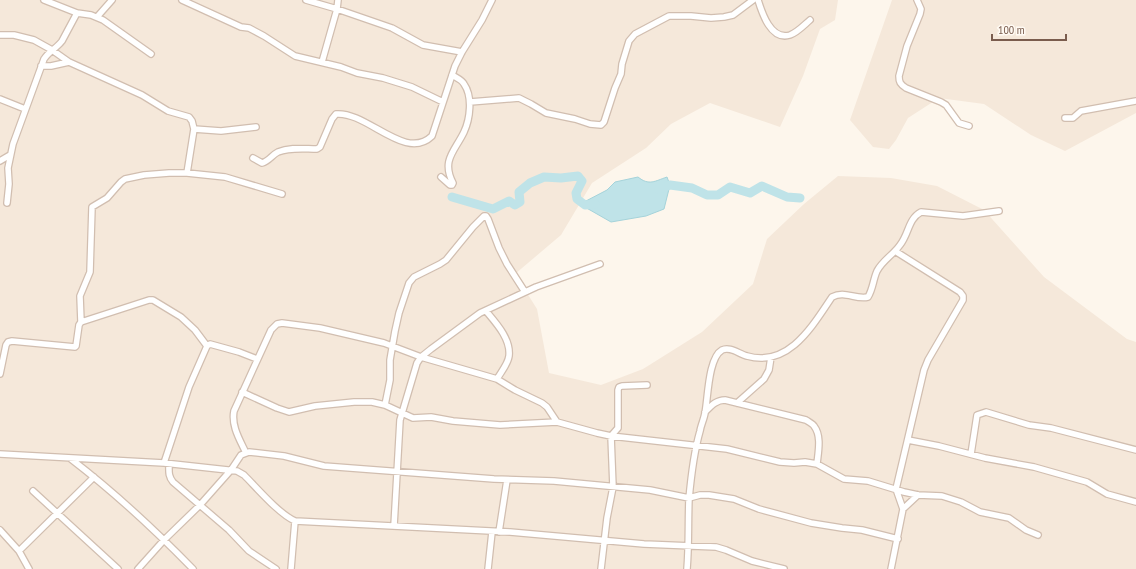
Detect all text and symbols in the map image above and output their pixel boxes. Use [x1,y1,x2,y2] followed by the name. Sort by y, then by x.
[992,16,1066,42] scale bar
[998,22,1025,37] text: 100 m

